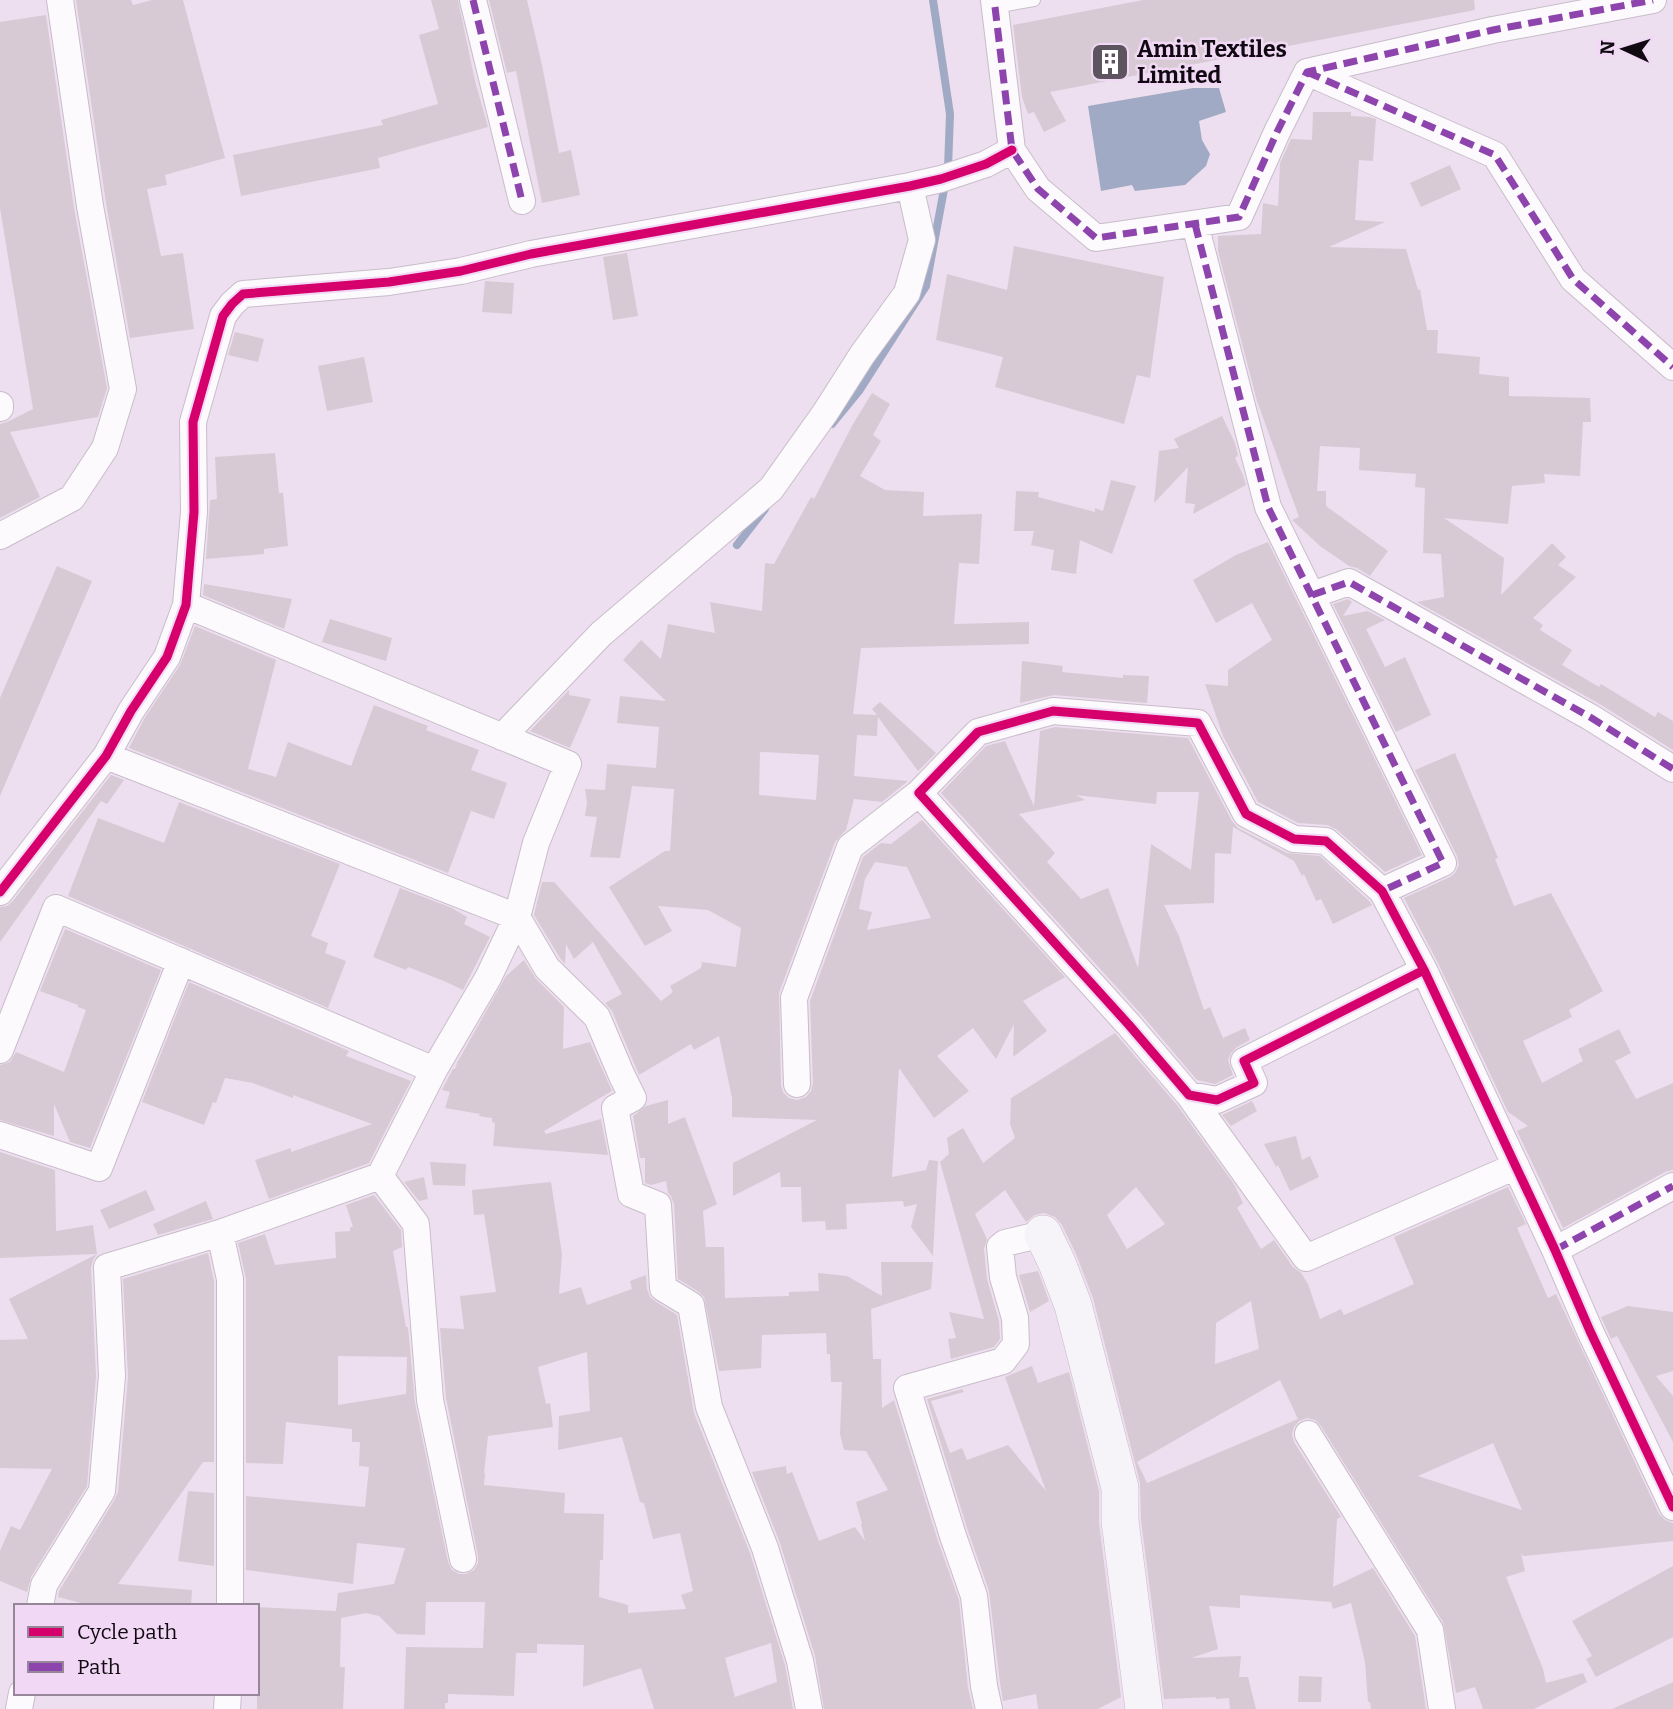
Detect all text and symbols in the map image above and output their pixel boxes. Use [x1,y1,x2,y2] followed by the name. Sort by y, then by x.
[1589,14,1659,84] north arrow
[1137,35,1287,89] place label: Amin Textiles Limited
[1596,39,1620,56] text: N
[1089,41,1131,83] building icon: Amin Textiles Limited
[14,1604,259,1695] legend
[77,1619,177,1645] text: Cycle path
[77,1654,121,1680] text: Path

